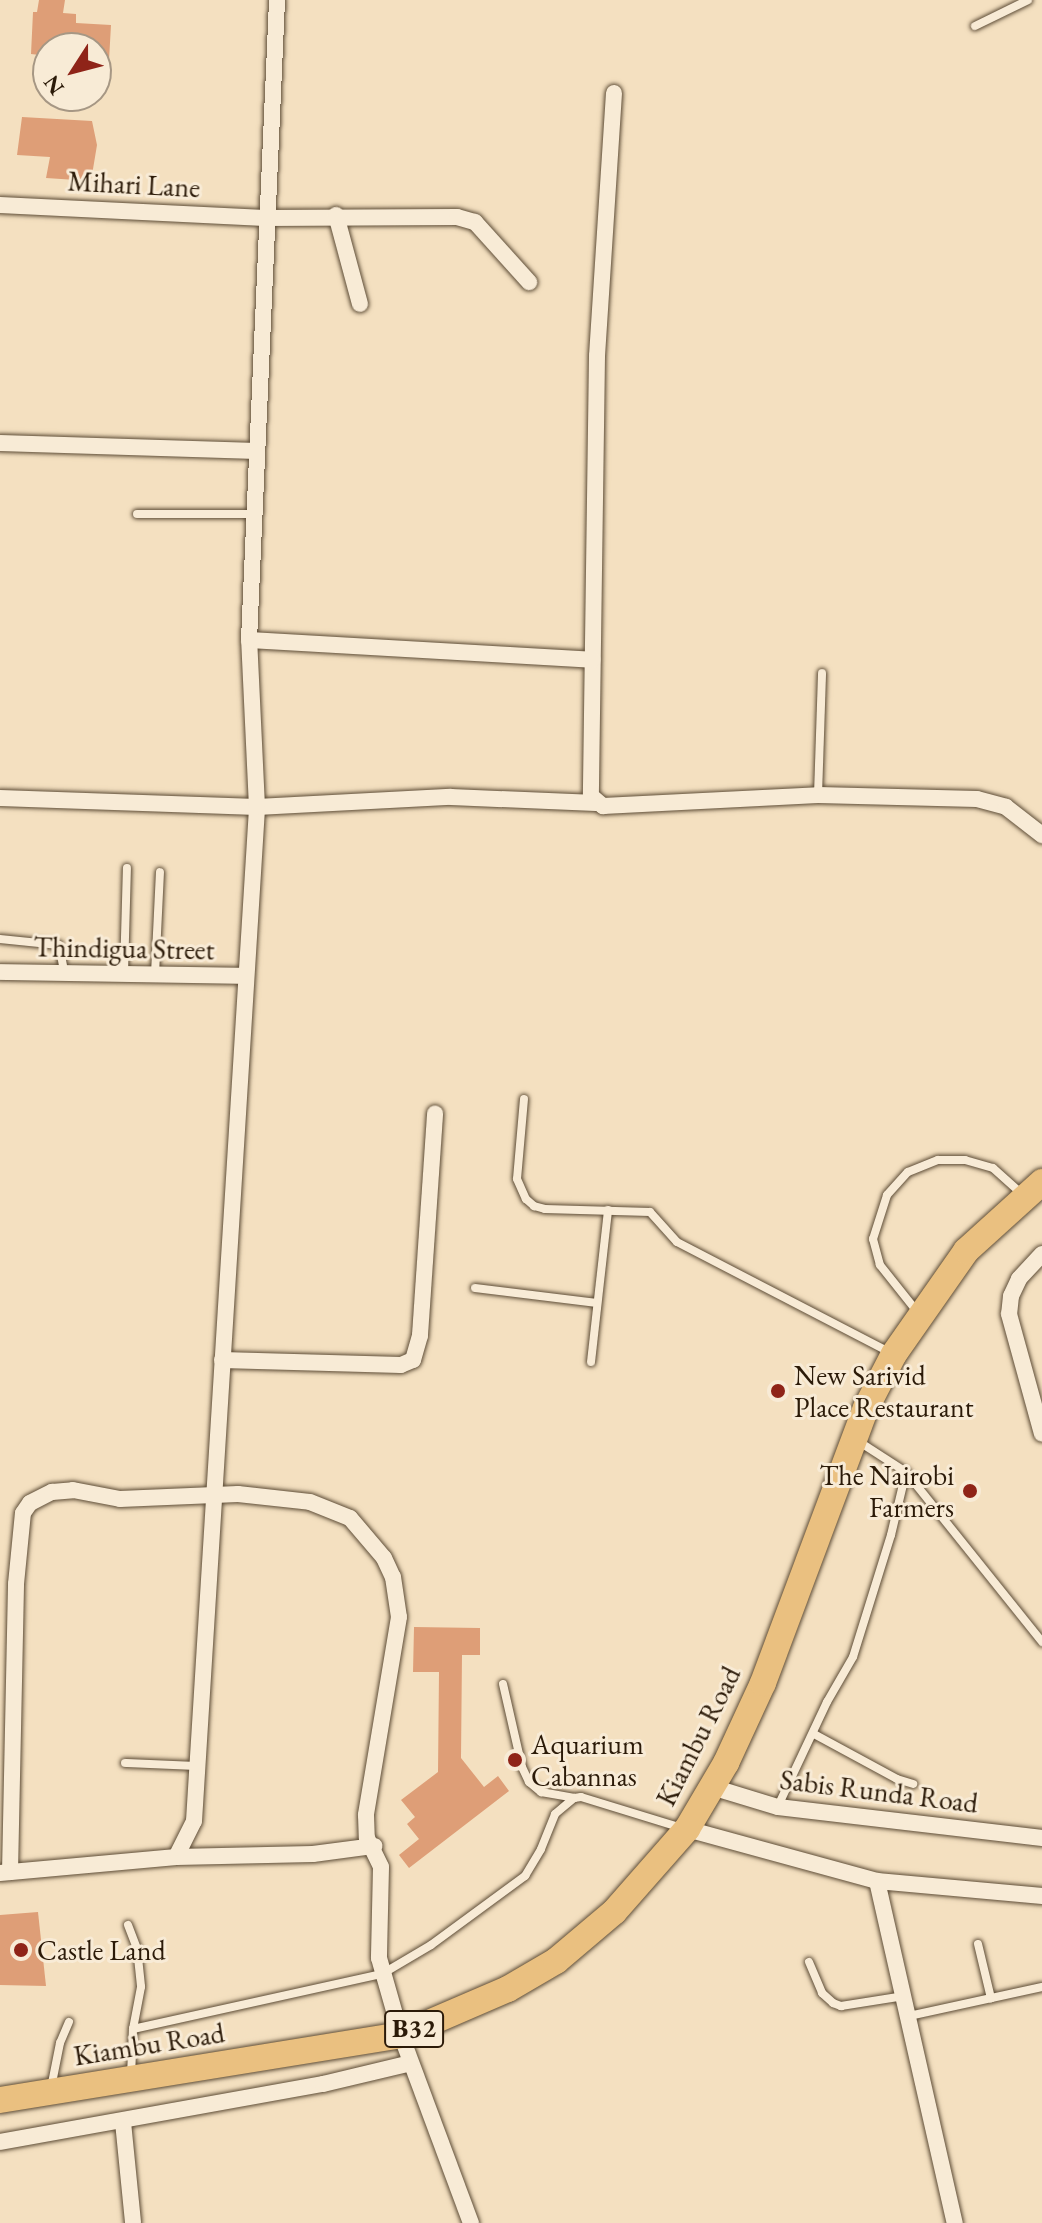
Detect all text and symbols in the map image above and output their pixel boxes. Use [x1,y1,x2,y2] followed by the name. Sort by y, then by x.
[32,32,112,112] north arrow
[37,69,71,101] text: N
[67,164,201,204] street label: Mihari Lane
[33,930,215,966] street label: Thindigua Street
[794,1358,973,1424] place label: New Sarivid Place Restaurant
[769,1382,787,1400] marker: New Sarivid Place Restaurant
[820,1458,954,1524] place label: The Nairobi Farmers
[961,1482,979,1500] marker: The Nairobi Farmers
[648,1661,748,1811] street label: Kiambu Road
[531,1727,644,1793] place label: Aquarium Cabannas
[506,1751,524,1769] marker: Aquarium Cabannas
[778,1762,980,1820] street label: Sabis Runda Road
[37,1933,166,1967] place label: Castle Land
[12,1941,30,1959] marker: Castle Land
[384,2007,444,2051] road number: B32
[71,2015,227,2073] street label: Kiambu Road

